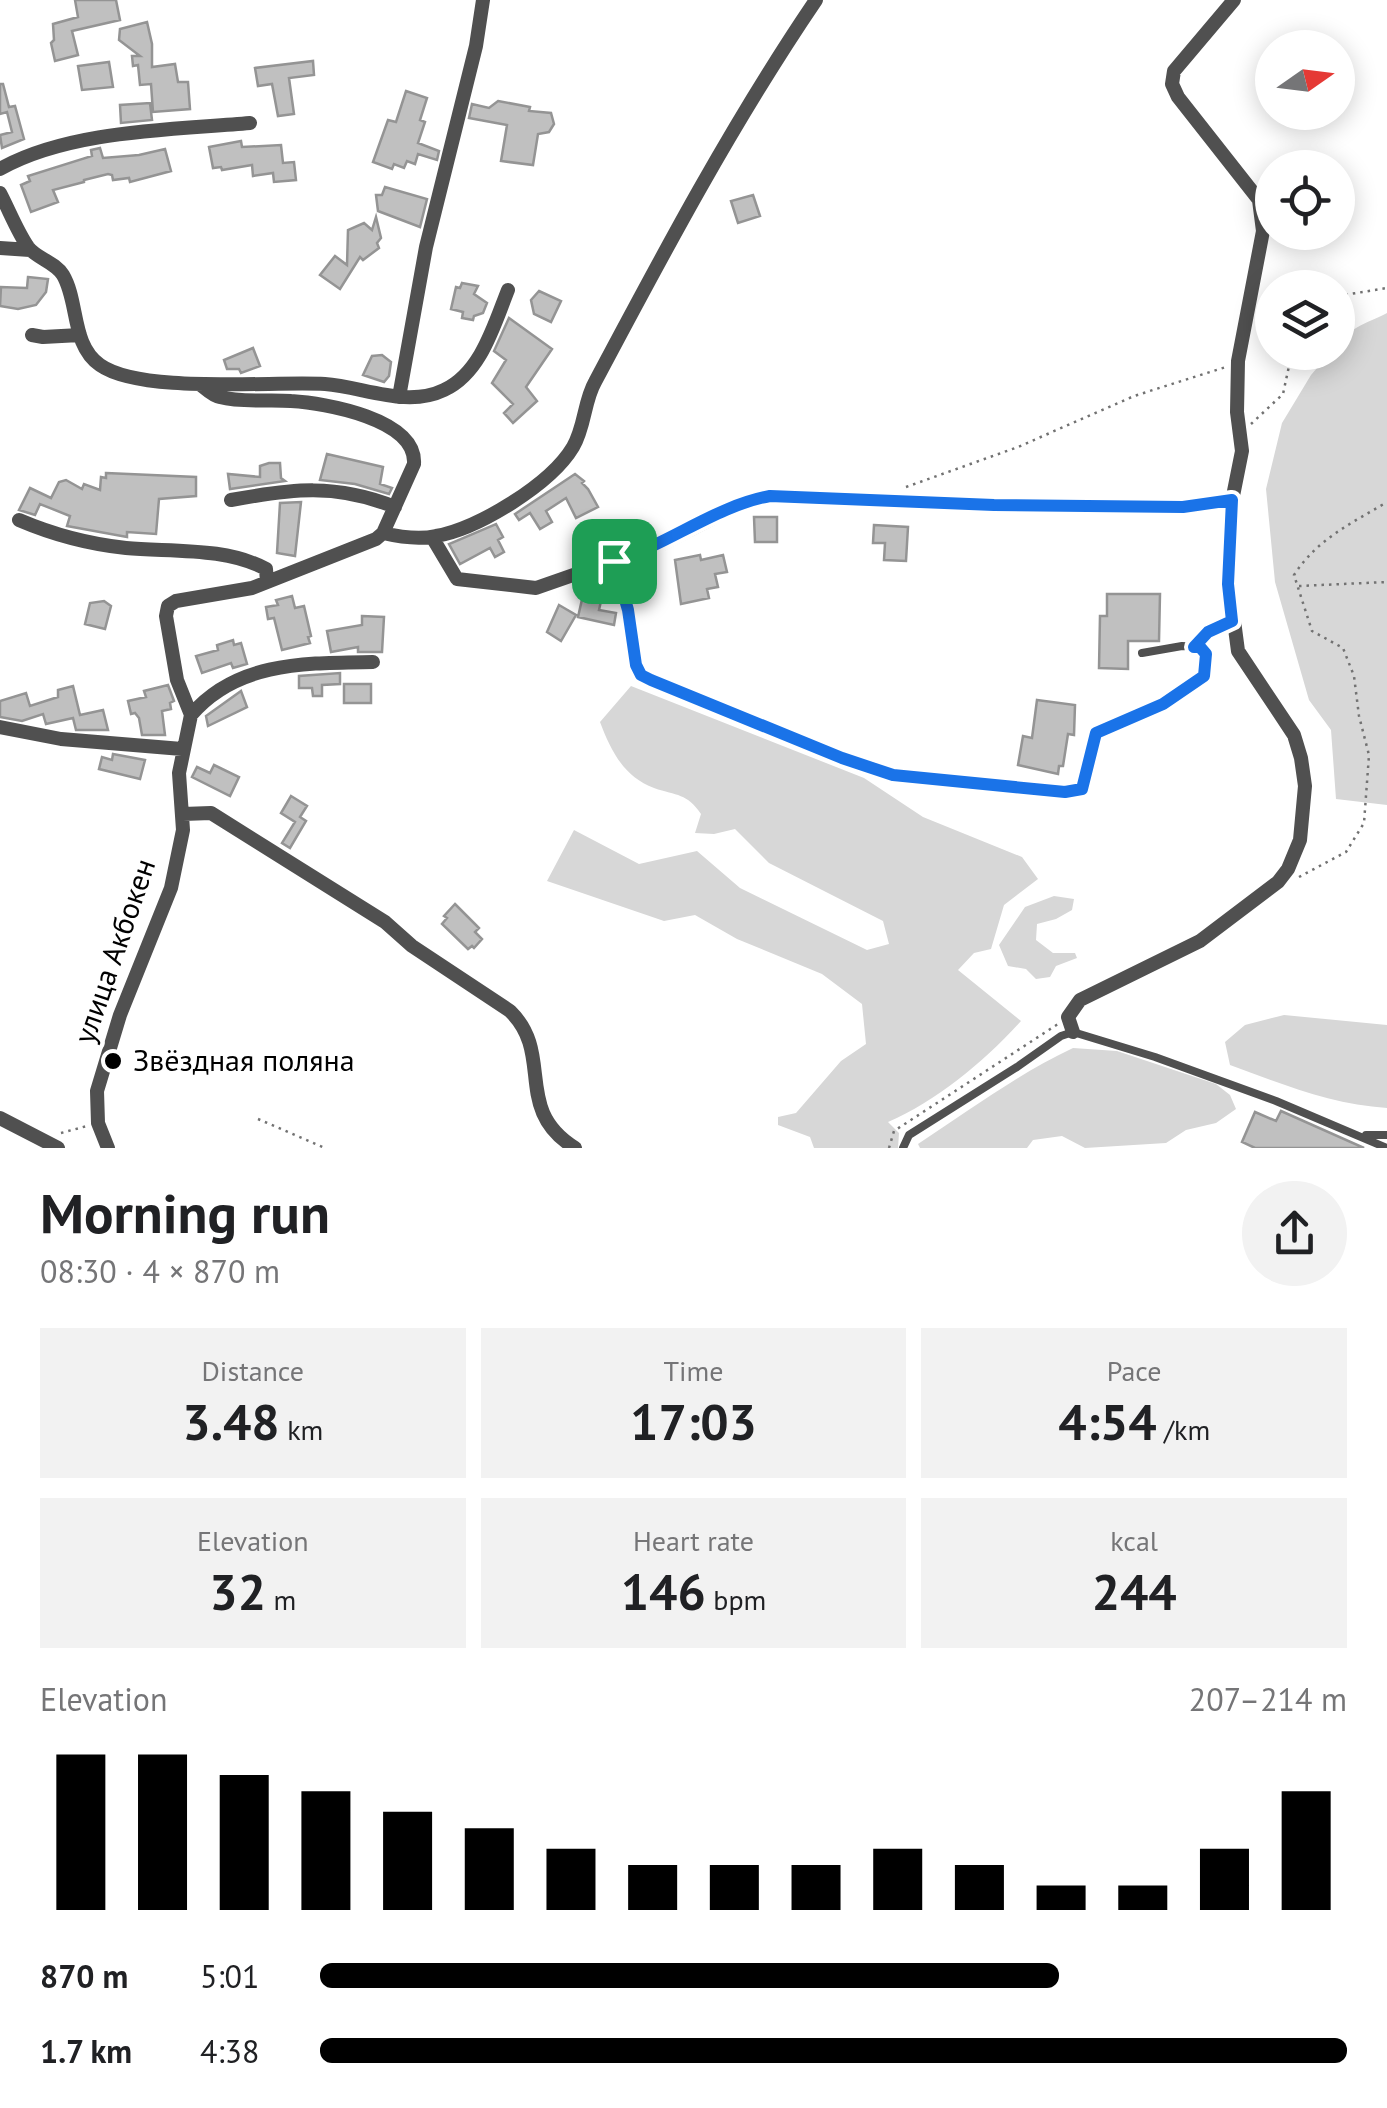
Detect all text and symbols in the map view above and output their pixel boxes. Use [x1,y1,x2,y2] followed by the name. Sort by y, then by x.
[1255,30,1355,130] north arrow
[1255,30,1355,370] map controls
[1255,150,1355,250] button: locate
[1255,270,1355,370] button: layers
[572,519,657,604] pin
[587,534,642,589] icon: arrive
[64,853,163,1048] street label: улица Акбокен
[133,1040,355,1079] place label: Звёздная поляна
[102,1050,124,1072] marker: Звёздная поляна
[40,1177,330,1248] text: Morning run
[1242,1181,1347,1286] button: share
[40,1250,280,1292] text: 08:30 · 4 × 870 m
[202,1352,304,1389] text: Distance
[663,1352,724,1389] text: Time
[1107,1352,1162,1389] text: Pace
[182,1389,280,1454] text: 3.48
[630,1389,757,1454] text: 17:03
[1058,1389,1157,1454] text: 4:54
[280,1411,323,1448] text: km
[1157,1411,1210,1448] text: /km
[197,1522,309,1559] text: Elevation
[633,1522,754,1559] text: Heart rate
[1110,1522,1158,1559] text: kcal
[209,1559,266,1624] text: 32
[621,1559,706,1624] text: 146
[1092,1559,1177,1624] text: 244
[266,1581,296,1618] text: m
[706,1581,766,1618] text: bpm
[40,1678,167,1720] text: Elevation
[1189,1678,1347,1720] text: 207–214 m
[40,1955,128,1997] text: 870 m
[200,1955,259,1997] text: 5:01
[40,2030,132,2072] text: 1.7 km
[200,2030,259,2072] text: 4:38

